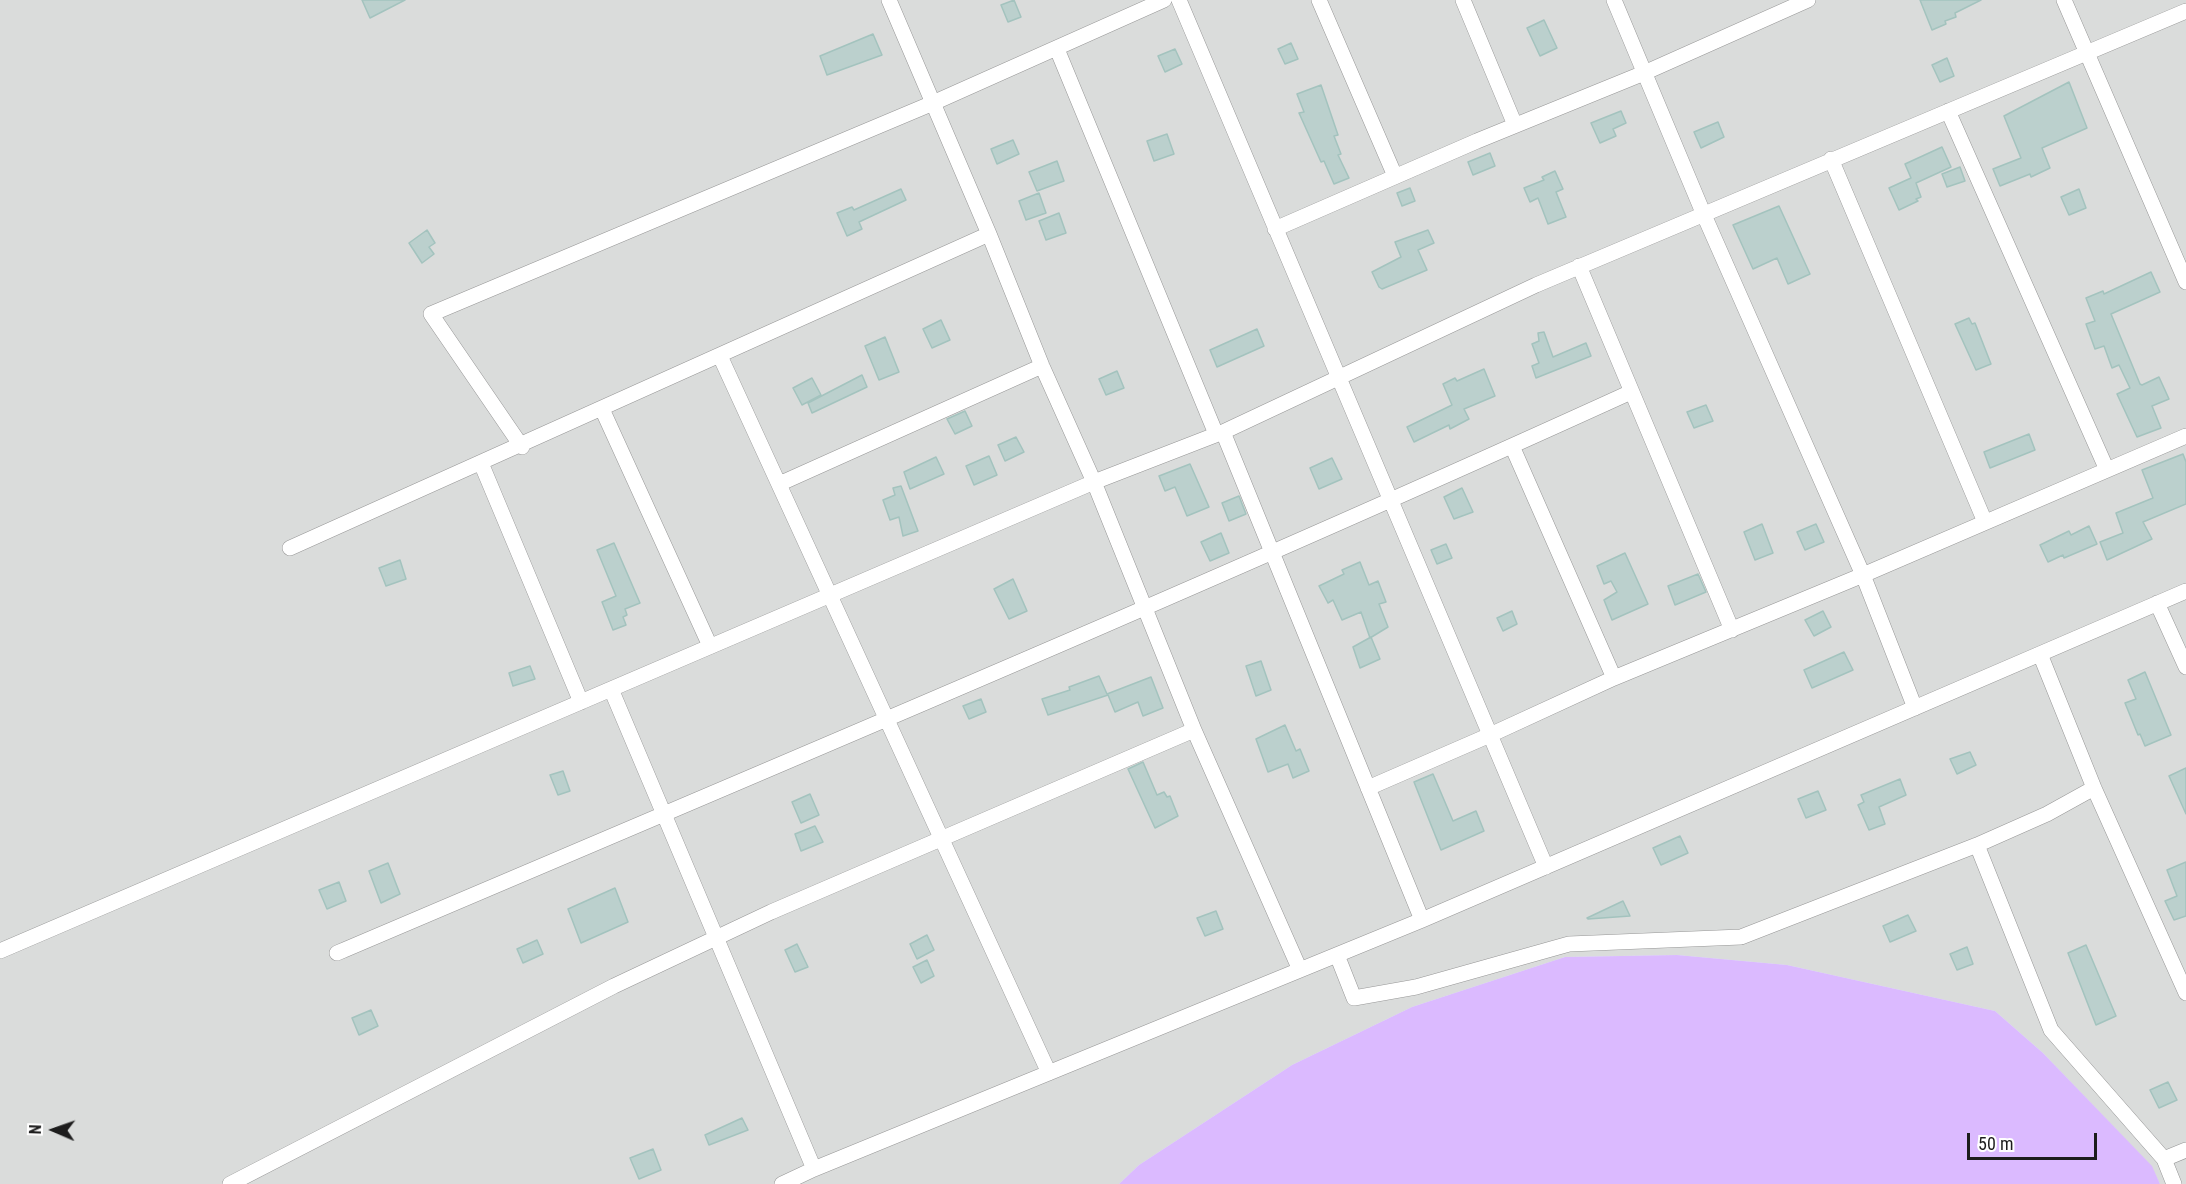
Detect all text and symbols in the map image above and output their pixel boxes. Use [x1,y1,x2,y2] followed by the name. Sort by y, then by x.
[24,1100,84,1160] north arrow
[1970,1121,2100,1159] scale bar
[26,1124,45,1135] text: N
[1978,1133,2013,1154] text: 50 m

